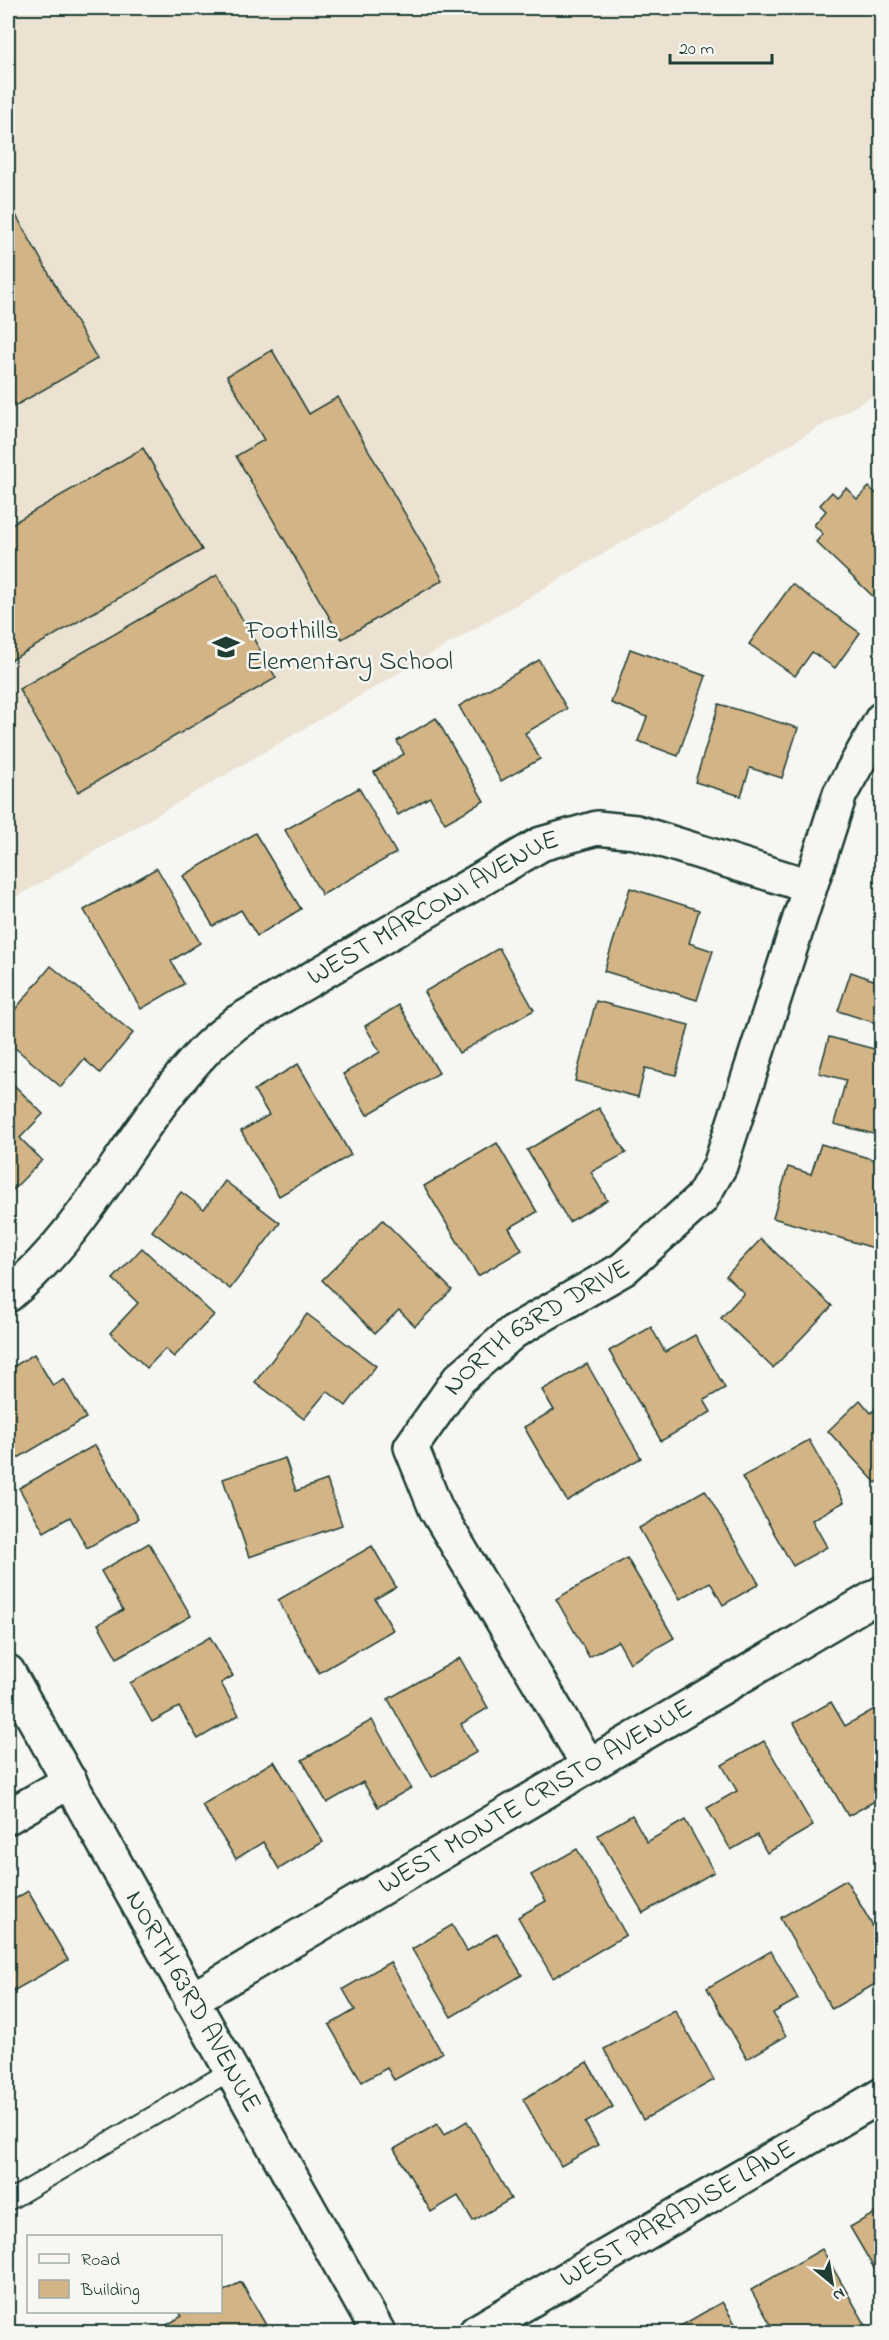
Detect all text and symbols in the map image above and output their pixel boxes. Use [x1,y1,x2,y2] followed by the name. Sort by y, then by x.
[670,27,772,65] scale bar
[679,37,714,63] text: 20 m
[245,612,453,682] place label: Foothills Elementary School
[211,632,241,662] school or university icon: Foothills Elementary School
[300,820,563,996] street label: WEST MARCONI AVENUE
[434,1249,638,1404] street label: NORTH 63RD DRIVE
[371,1689,700,1905] street label: WEST MONTE CRISTO AVENUE
[115,1884,271,2120] street label: NORTH 63RD AVENUE
[553,2130,803,2298] street label: WEST PARADISE LANE
[27,2235,222,2313] legend
[81,2248,120,2274] text: Road
[802,2253,862,2313] north arrow
[80,2278,140,2305] text: Building
[828,2281,849,2307] text: N

